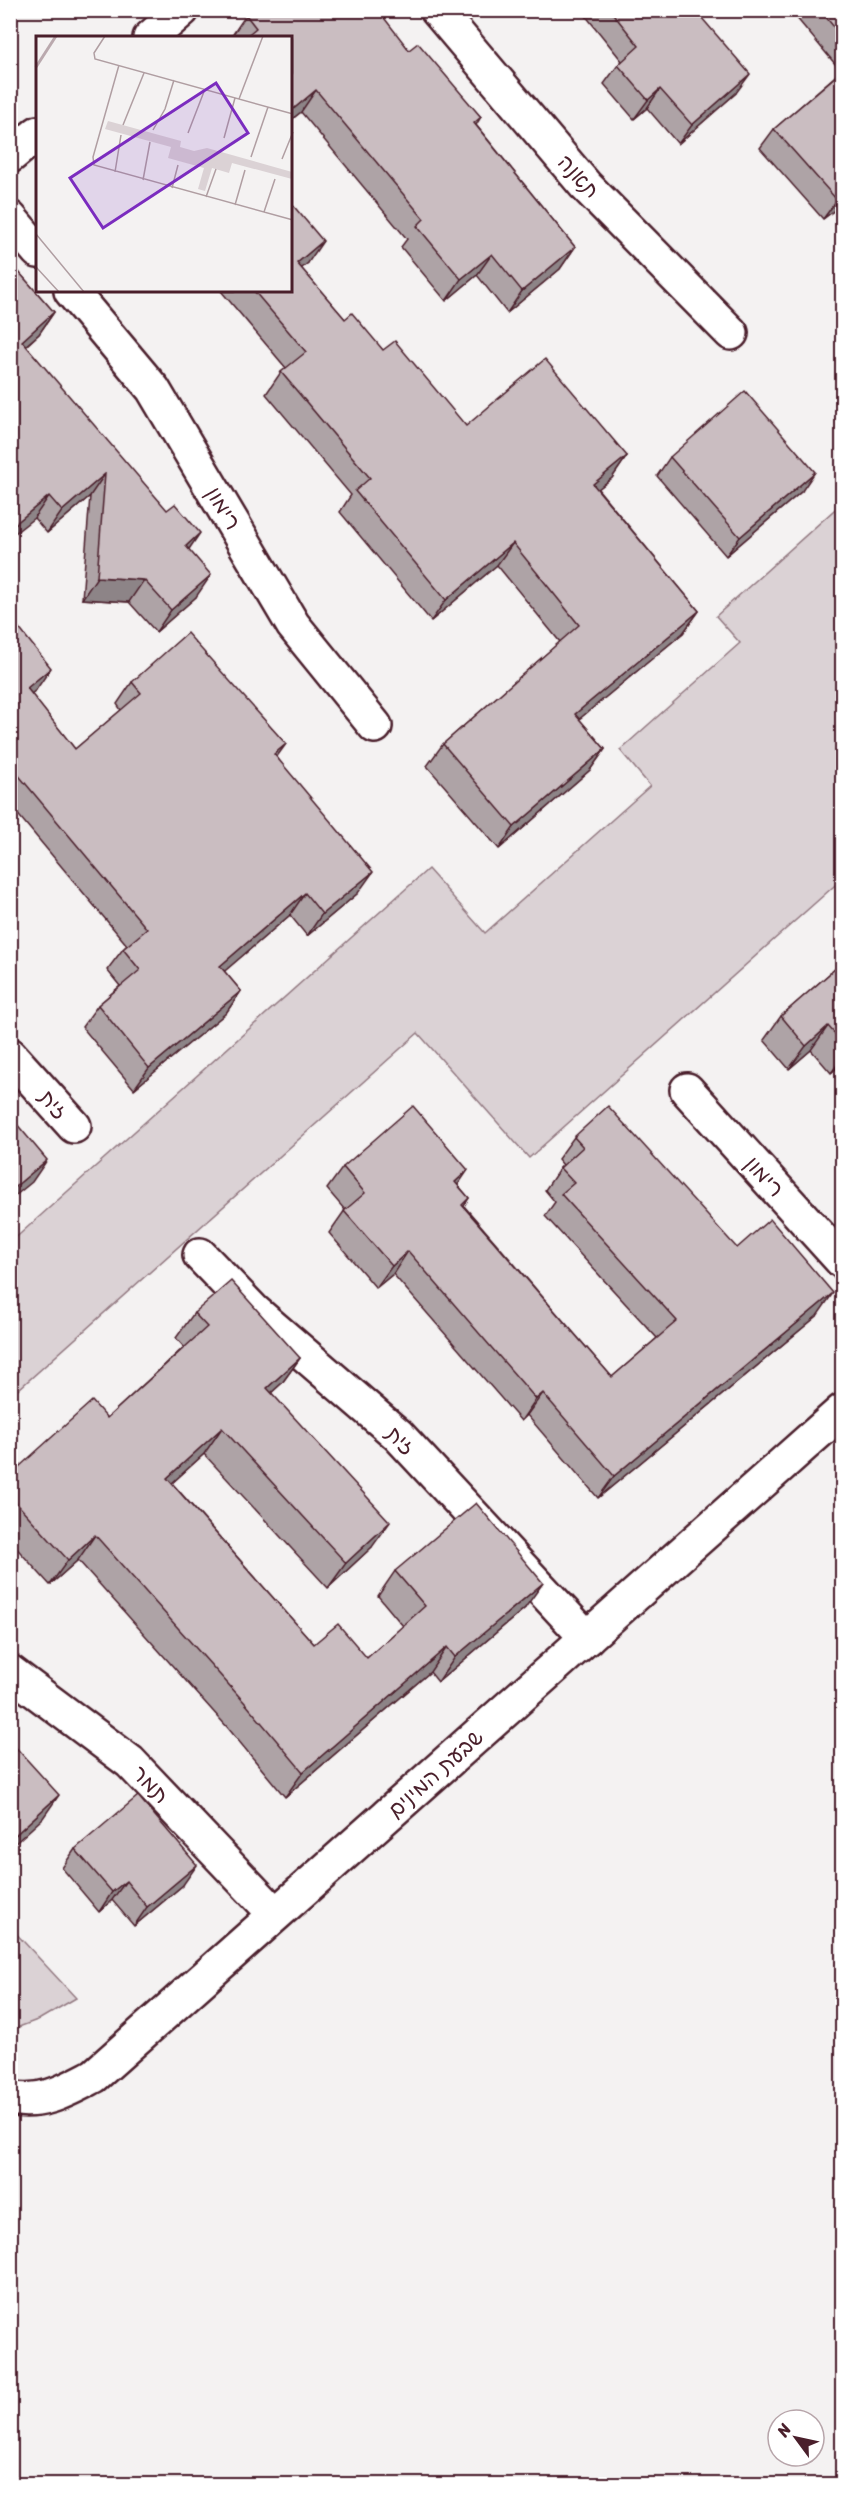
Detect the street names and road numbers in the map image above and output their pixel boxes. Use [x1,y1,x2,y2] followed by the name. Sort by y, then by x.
[547,145,610,208] street label: תאנה
[195,479,252,538] street label: רימון
[28,1079,78,1129] street label: זית
[735,1146,794,1206] street label: רימון
[375,1415,425,1465] street label: זית
[378,1719,493,1828] street label: שבעת המינים
[122,1755,179,1813] street label: תמר

